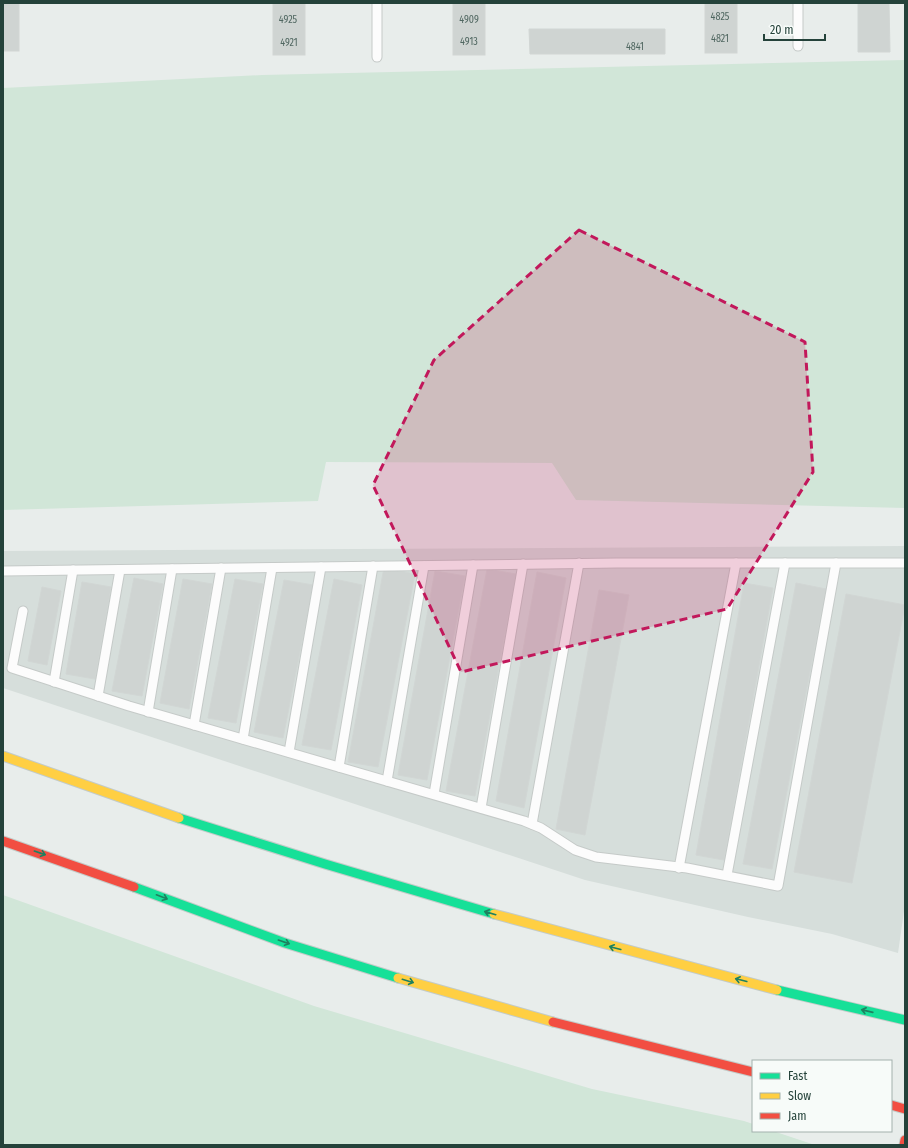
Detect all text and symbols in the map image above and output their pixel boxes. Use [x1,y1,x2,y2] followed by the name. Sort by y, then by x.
[711,11,730,23] house number: 4825
[279,14,298,26] house number: 4925
[459,14,479,26] house number: 4909
[764,16,825,42] scale bar
[770,23,794,37] text: 20 m
[711,33,729,45] house number: 4821
[460,36,478,48] house number: 4913
[280,37,298,49] house number: 4921
[626,41,644,53] house number: 4841
[34,850,46,858] one-way arrow
[156,893,168,901] one-way arrow
[483,909,496,916] one-way arrow
[278,939,291,946] one-way arrow
[609,943,622,951] one-way arrow
[734,976,747,984] one-way arrow
[402,978,415,985] one-way arrow
[861,1007,874,1015] one-way arrow
[752,1060,892,1132] legend
[788,1069,807,1083] text: Fast
[788,1089,811,1103] text: Slow
[788,1109,806,1123] text: Jam

